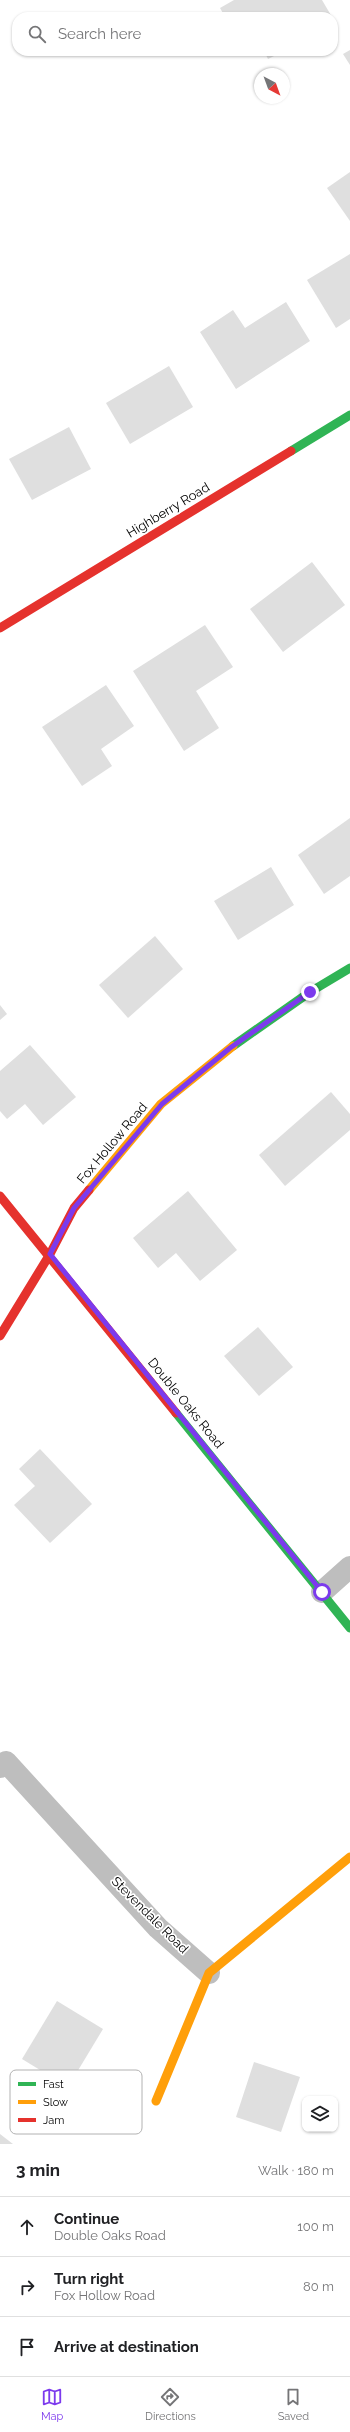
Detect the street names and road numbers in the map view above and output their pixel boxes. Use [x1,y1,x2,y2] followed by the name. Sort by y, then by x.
[124,479,212,541] street label: Highberry Road
[74,1099,150,1187] street label: Fox Hollow Road
[145,1355,227,1451] street label: Double Oaks Road
[109,1874,191,1956] street label: Stevendale Road

